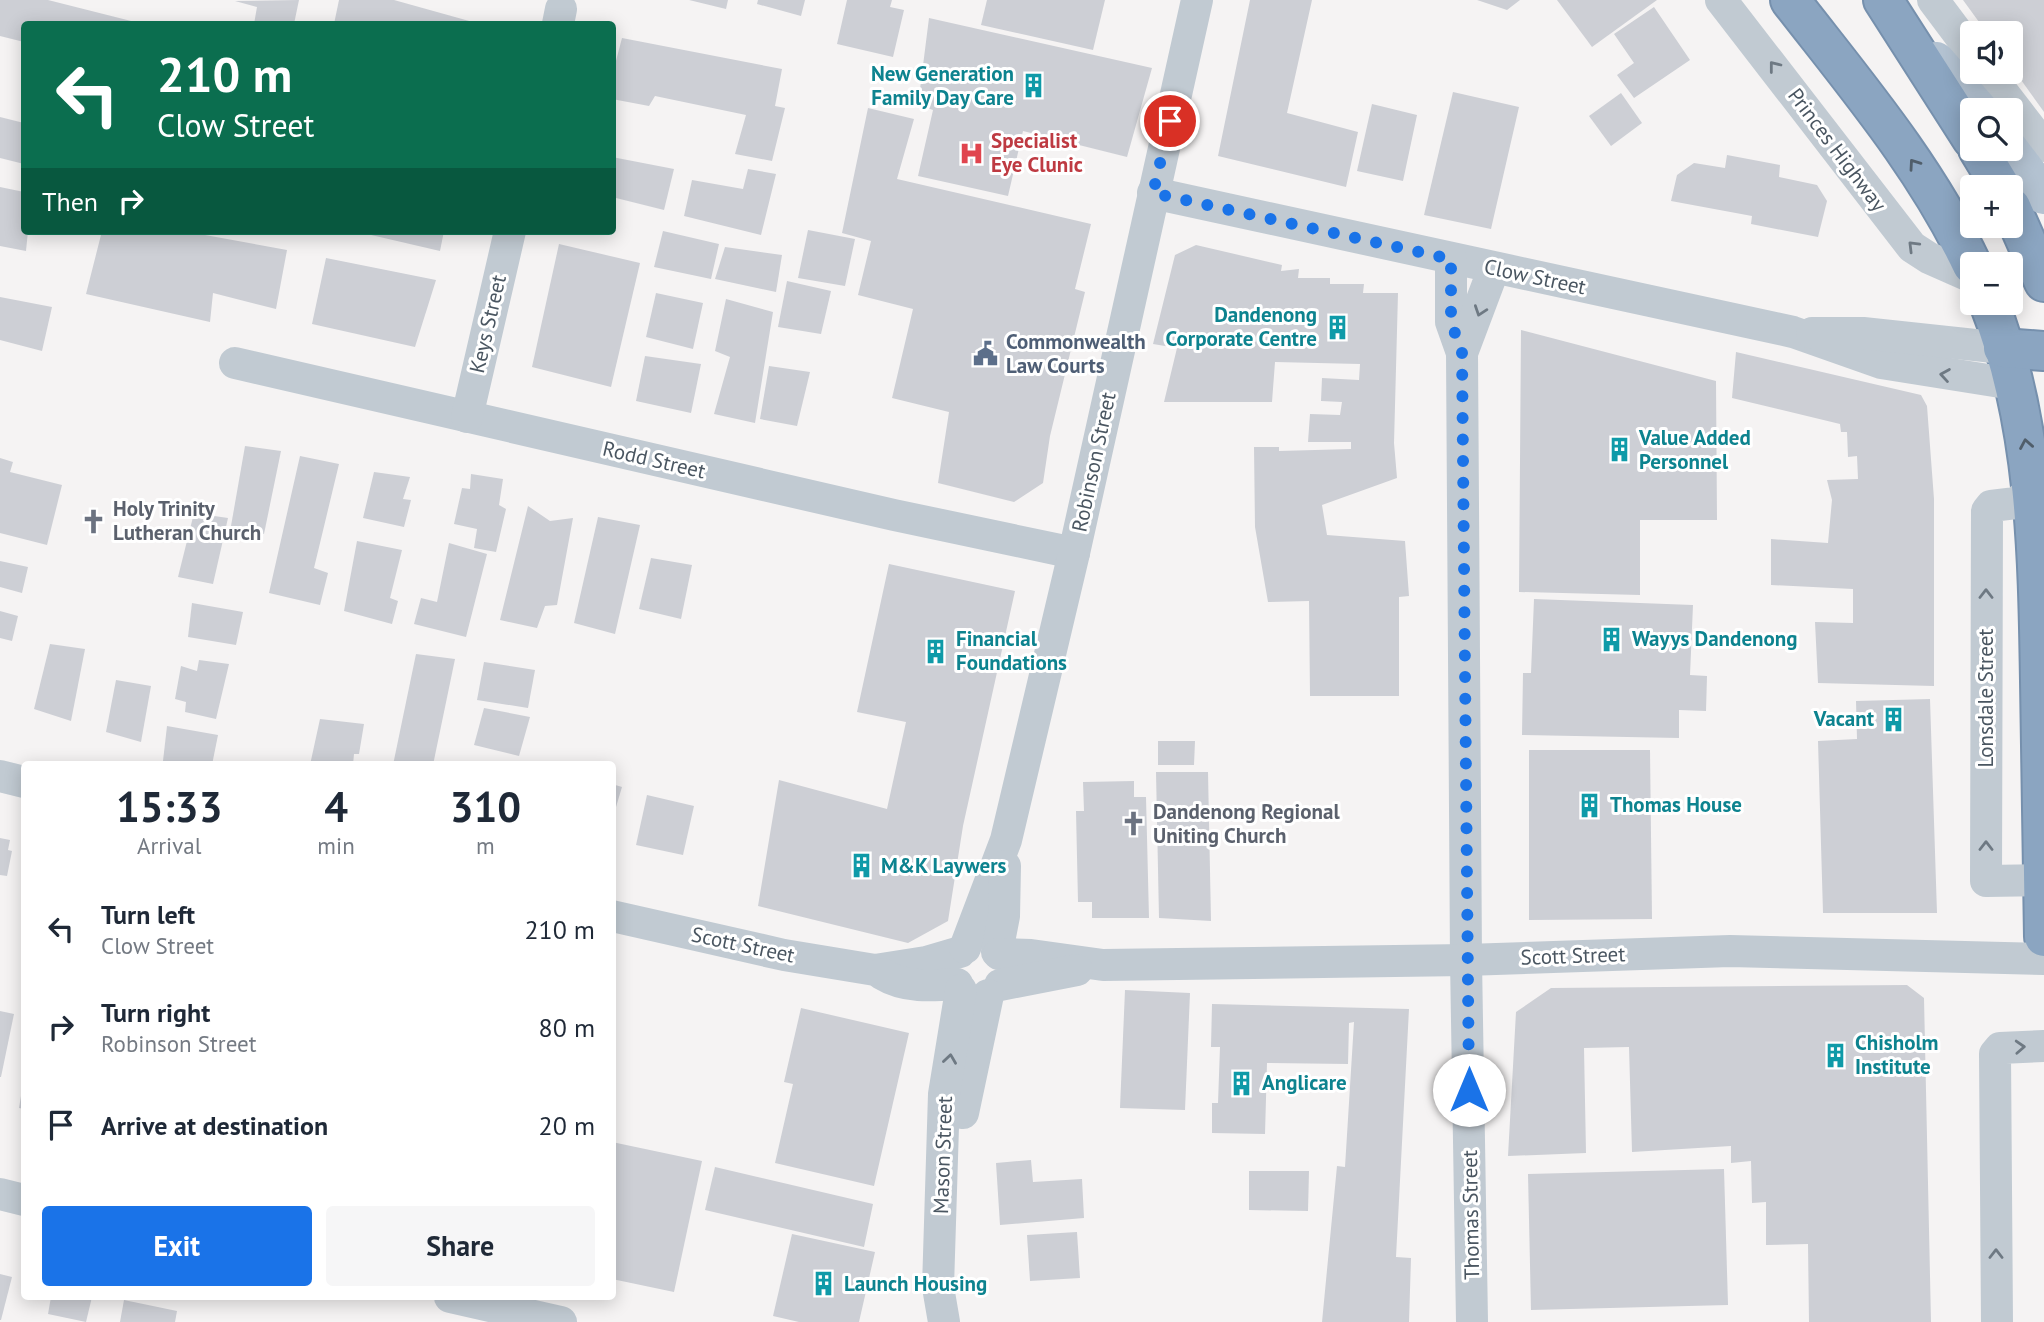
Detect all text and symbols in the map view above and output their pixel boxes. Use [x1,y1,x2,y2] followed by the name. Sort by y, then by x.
[1960,21,2023,315] map controls
[1960,21,2023,84] button: sound
[157,42,292,106] text: 210 m
[42,49,133,140] icon: left
[871,60,1014,111] place label: New Generation Family Day Care
[1769,62,1782,74] one-way arrow
[1020,72,1048,100] building icon: New Generation Family Day Care
[1782,83,1893,217] street label: Princes Highway
[1140,91,1200,151] pin
[1960,98,2023,161] button: search
[1151,102,1189,140] icon: arrive
[157,104,314,146] text: Clow Street
[991,127,1083,178] place label: Specialist Eye Clunic
[957,139,985,167] hospital icon: Specialist Eye Clunic
[1909,158,1922,171] one-way arrow
[1960,175,2023,238] button: +
[112,182,150,220] icon: right
[42,185,98,218] text: Then
[1908,241,1921,254] one-way arrow
[1960,252,2023,315] button: −
[1482,253,1588,300] street label: Clow Street
[463,272,512,376] street label: Keys Street
[1166,301,1317,352] place label: Dandenong Corporate Centre
[1474,305,1488,317] one-way arrow
[1323,313,1351,341] building icon: Dandenong Corporate Centre
[1006,328,1146,379] place label: Commonwealth Law Courts
[972,340,1000,368] public building icon: Commonwealth Law Courts
[1939,368,1951,383] one-way arrow
[1066,390,1121,534] street label: Robinson Street
[1638,424,1751,475] place label: Value Added Personnel
[600,435,708,484] street label: Rodd Street
[1605,436,1633,464] building icon: Value Added Personnel
[2019,438,2034,449] one-way arrow
[113,495,261,546] place label: Holy Trinity Lutheran Church
[79,507,107,535] church icon: Holy Trinity Lutheran Church
[1978,588,1994,599] one-way arrow
[956,625,1067,676] place label: Financial Foundations
[1598,625,1626,653] building icon: Wayys Dandenong
[1632,625,1797,652] place label: Wayys Dandenong
[1972,629,1999,767] street label: Lonsdale Street
[922,637,950,665] building icon: Financial Foundations
[1813,705,1875,732] place label: Vacant
[1880,705,1908,733] building icon: Vacant
[116,779,222,834] text: 15:33
[324,779,348,834] text: 4
[450,779,521,834] text: 310
[1576,791,1604,819] building icon: Thomas House
[1610,791,1742,818] place label: Thomas House
[1153,798,1340,849] place label: Dandenong Regional Uniting Church
[1119,810,1147,838] church icon: Dandenong Regional Uniting Church
[137,831,201,860] text: Arrival
[317,831,355,860] text: min
[476,831,495,860] text: m
[1978,840,1994,851] one-way arrow
[847,852,875,880] building icon: M&K Laywers
[881,852,1007,879] place label: M&K Laywers
[101,898,195,931] text: Turn left
[42,910,80,948] icon: left
[524,913,595,946] text: 210 m
[689,920,797,969] street label: Scott Street
[101,931,214,960] text: Clow Street
[1520,940,1626,971] street label: Scott Street
[101,996,210,1029] text: Turn right
[42,1008,80,1046] icon: right
[539,1011,595,1044] text: 80 m
[101,1029,257,1058] text: Robinson Street
[1855,1029,1939,1080] place label: Chisholm Institute
[2015,1040,2026,1055] one-way arrow
[1821,1041,1849,1069] building icon: Chisholm Institute
[942,1053,957,1065] one-way arrow
[1432,1053,1506,1127] position arrow
[1228,1069,1256,1097] building icon: Anglicare
[1262,1069,1347,1096] place label: Anglicare
[927,1096,958,1214] street label: Mason Street
[42,1106,80,1144] icon: arrive
[101,1109,328,1142] text: Arrive at destination
[539,1109,595,1142] text: 20 m
[1456,1150,1485,1280] street label: Thomas Street
[42,1206,312,1286] button: Exit
[326,1206,595,1286] button: Share
[1988,1248,2004,1259] one-way arrow
[810,1270,838,1298] building icon: Launch Housing
[844,1270,987,1297] place label: Launch Housing

